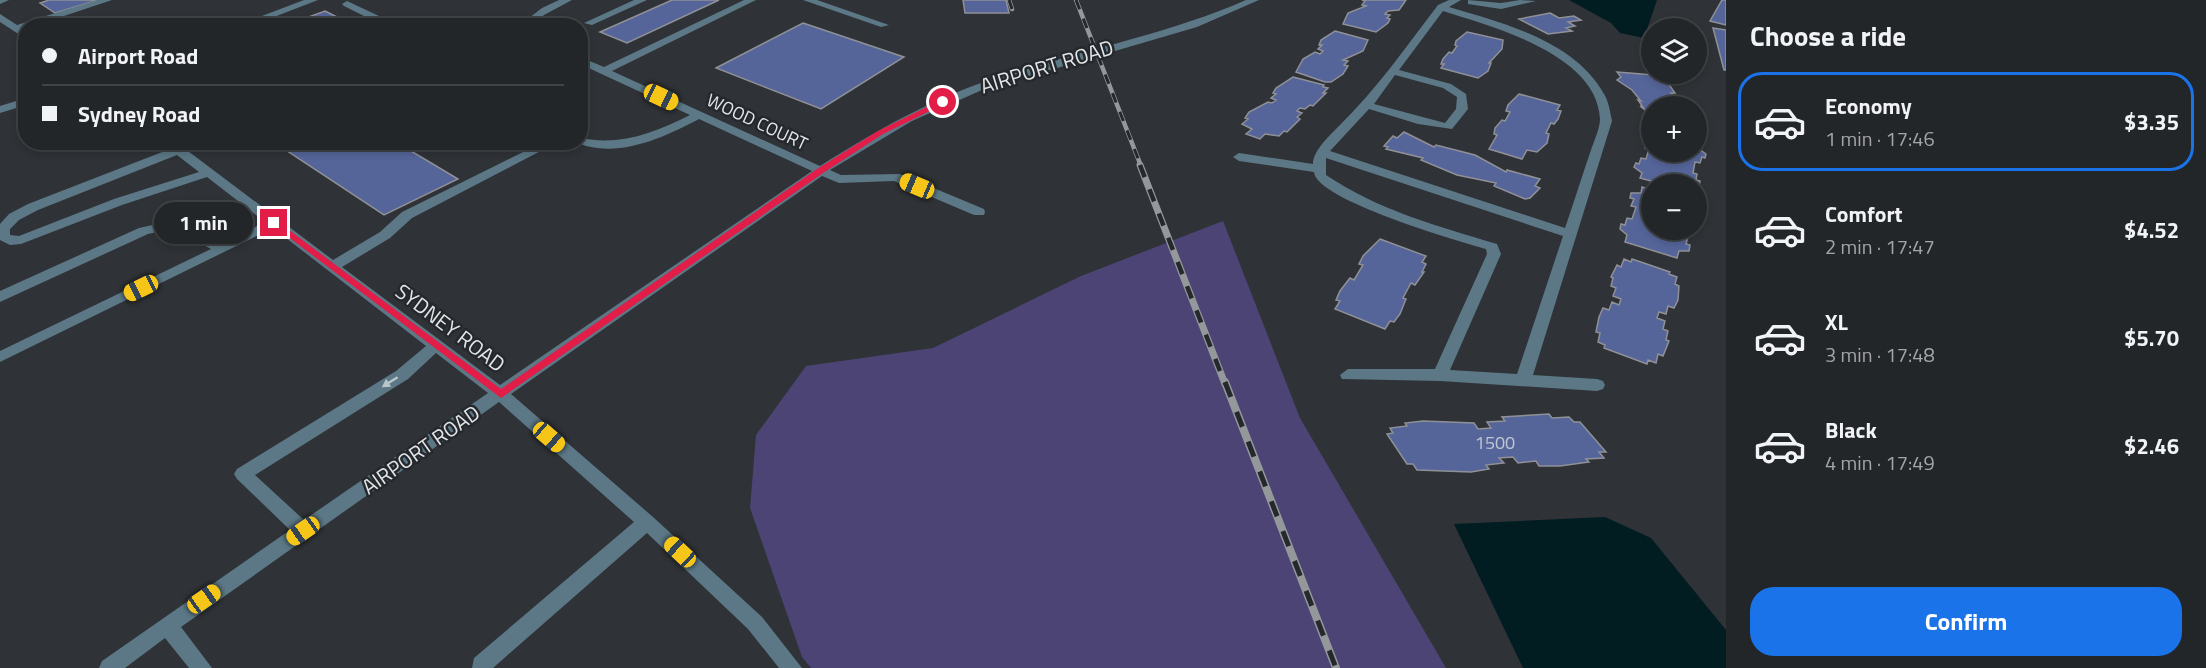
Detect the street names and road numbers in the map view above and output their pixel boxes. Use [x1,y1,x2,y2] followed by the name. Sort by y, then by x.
[976,31,1117,102] street label: AIRPORT ROAD
[702,86,813,157] street label: WOOD COURT
[389,275,512,379] street label: SYDNEY ROAD
[355,397,486,502] street label: AIRPORT ROAD

